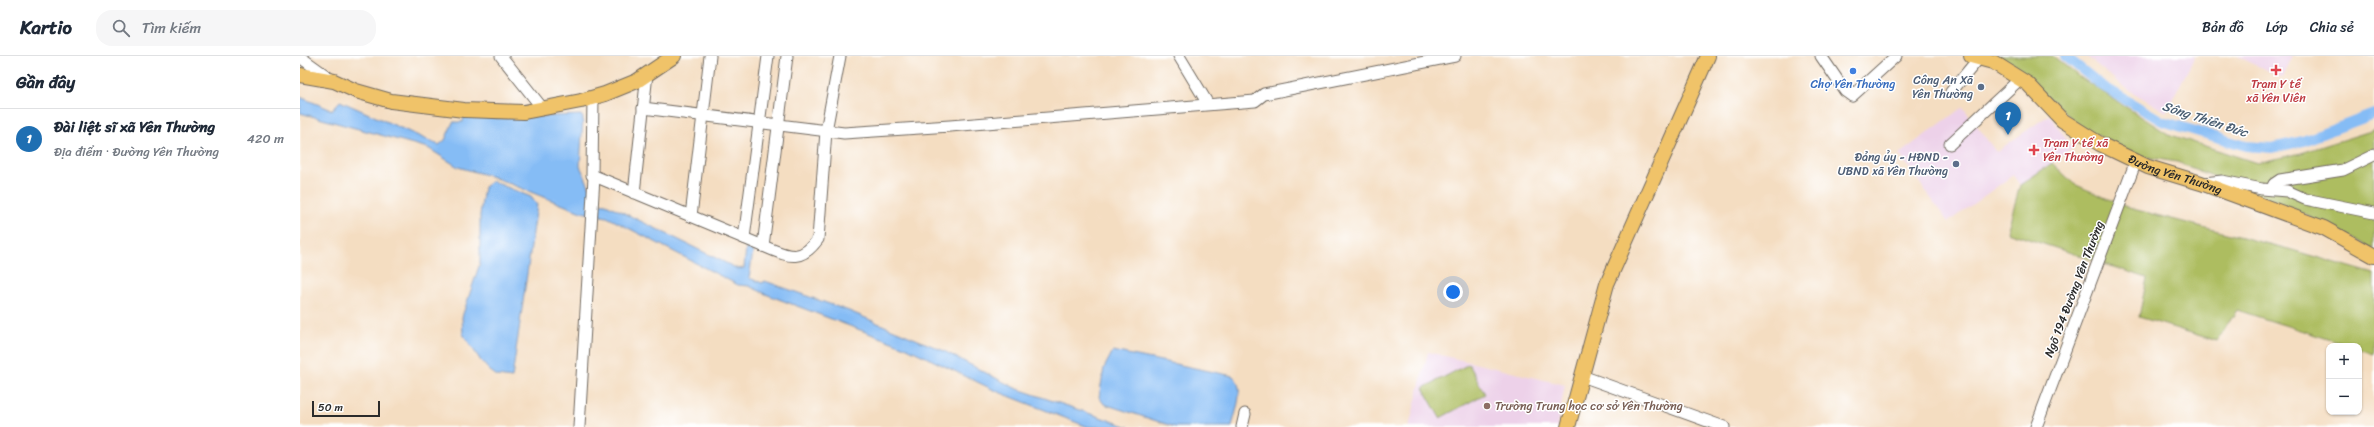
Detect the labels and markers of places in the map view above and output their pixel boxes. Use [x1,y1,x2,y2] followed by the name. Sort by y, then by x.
[2270,64,2282,76] marker: Trạm Y tế xã Yên Viên
[1848,66,1858,76] marker: Chợ Yên Thường
[1912,69,1974,105] place label: Công An Xã Yên Thường
[1811,73,1895,95] place label: Chợ Yên Thường
[2246,73,2306,109] place label: Trạm Y tế xã Yên Viên
[1976,82,1986,92] marker: Công An Xã Yên Thường
[1995,102,2021,135] pin: 1
[2043,132,2109,168] place label: Trạm Y tế xã Yên Thường
[2028,144,2040,156] marker: Trạm Y tế xã Yên Thường
[1838,146,1948,182] place label: Đảng ủy - HĐND - UBND xã Yên Thường
[1951,159,1961,169] marker: Đảng ủy - HĐND - UBND xã Yên Thường
[1495,395,1683,417] place label: Trường Trung học cơ sở Yên Thường
[1482,401,1492,411] marker: Trường Trung học cơ sở Yên Thường

